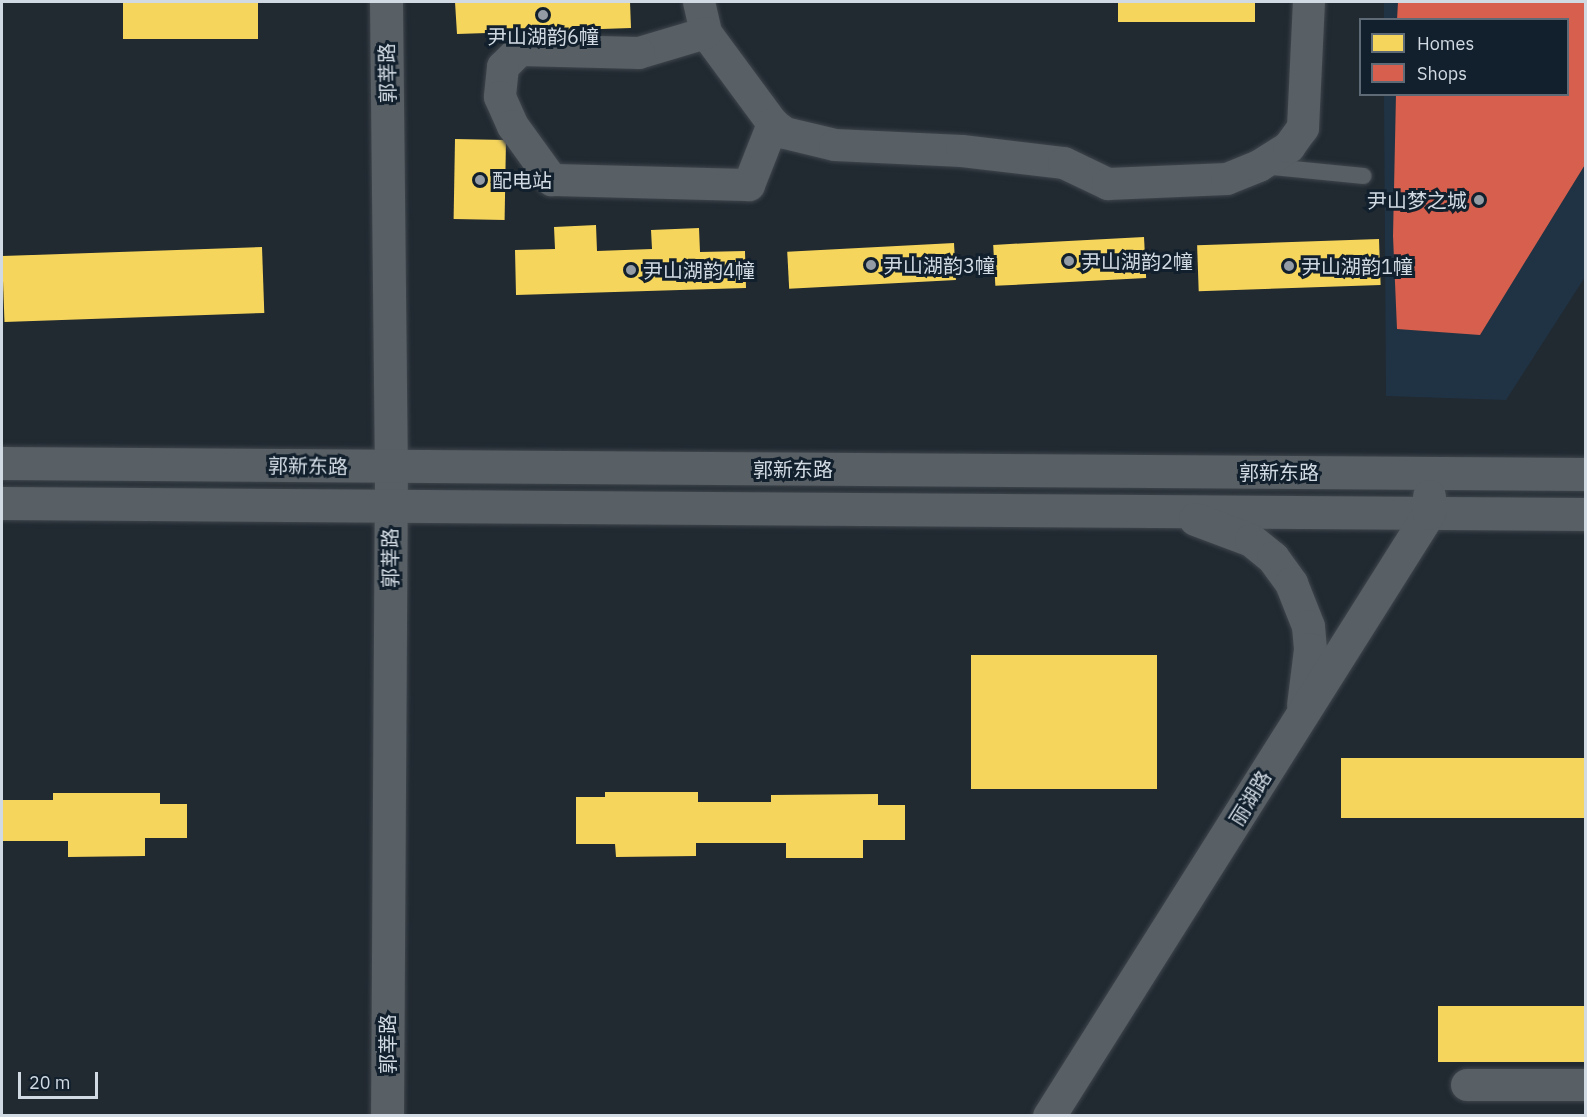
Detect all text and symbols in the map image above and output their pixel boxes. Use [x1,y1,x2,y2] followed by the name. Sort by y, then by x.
[536,8,550,22] marker: 尹山湖韵6幢
[1359,18,1569,96] legend
[487,24,599,48] place label: 尹山湖韵6幢
[1417,32,1474,55] text: Homes
[374,43,400,103] street label: 郭莘路
[1417,62,1467,85] text: Shops
[492,168,552,192] place label: 配电站
[473,173,487,187] marker: 配电站
[1367,188,1467,212] place label: 尹山梦之城
[1472,193,1486,207] marker: 尹山梦之城
[1081,249,1193,273] place label: 尹山湖韵2幢
[883,253,995,277] place label: 尹山湖韵3幢
[1062,254,1076,268] marker: 尹山湖韵2幢
[1301,254,1413,278] place label: 尹山湖韵1幢
[643,258,755,282] place label: 尹山湖韵4幢
[864,258,878,272] marker: 尹山湖韵3幢
[1282,259,1296,273] marker: 尹山湖韵1幢
[624,263,638,277] marker: 尹山湖韵4幢
[268,453,348,479] street label: 郭新东路
[753,457,833,481] street label: 郭新东路
[1239,460,1319,484] street label: 郭新东路
[378,528,402,588] street label: 郭莘路
[1224,766,1276,830] street label: 丽湖路
[375,1014,399,1074] street label: 郭莘路
[21,1060,100,1098] scale bar
[29,1071,71,1094] text: 20 m

